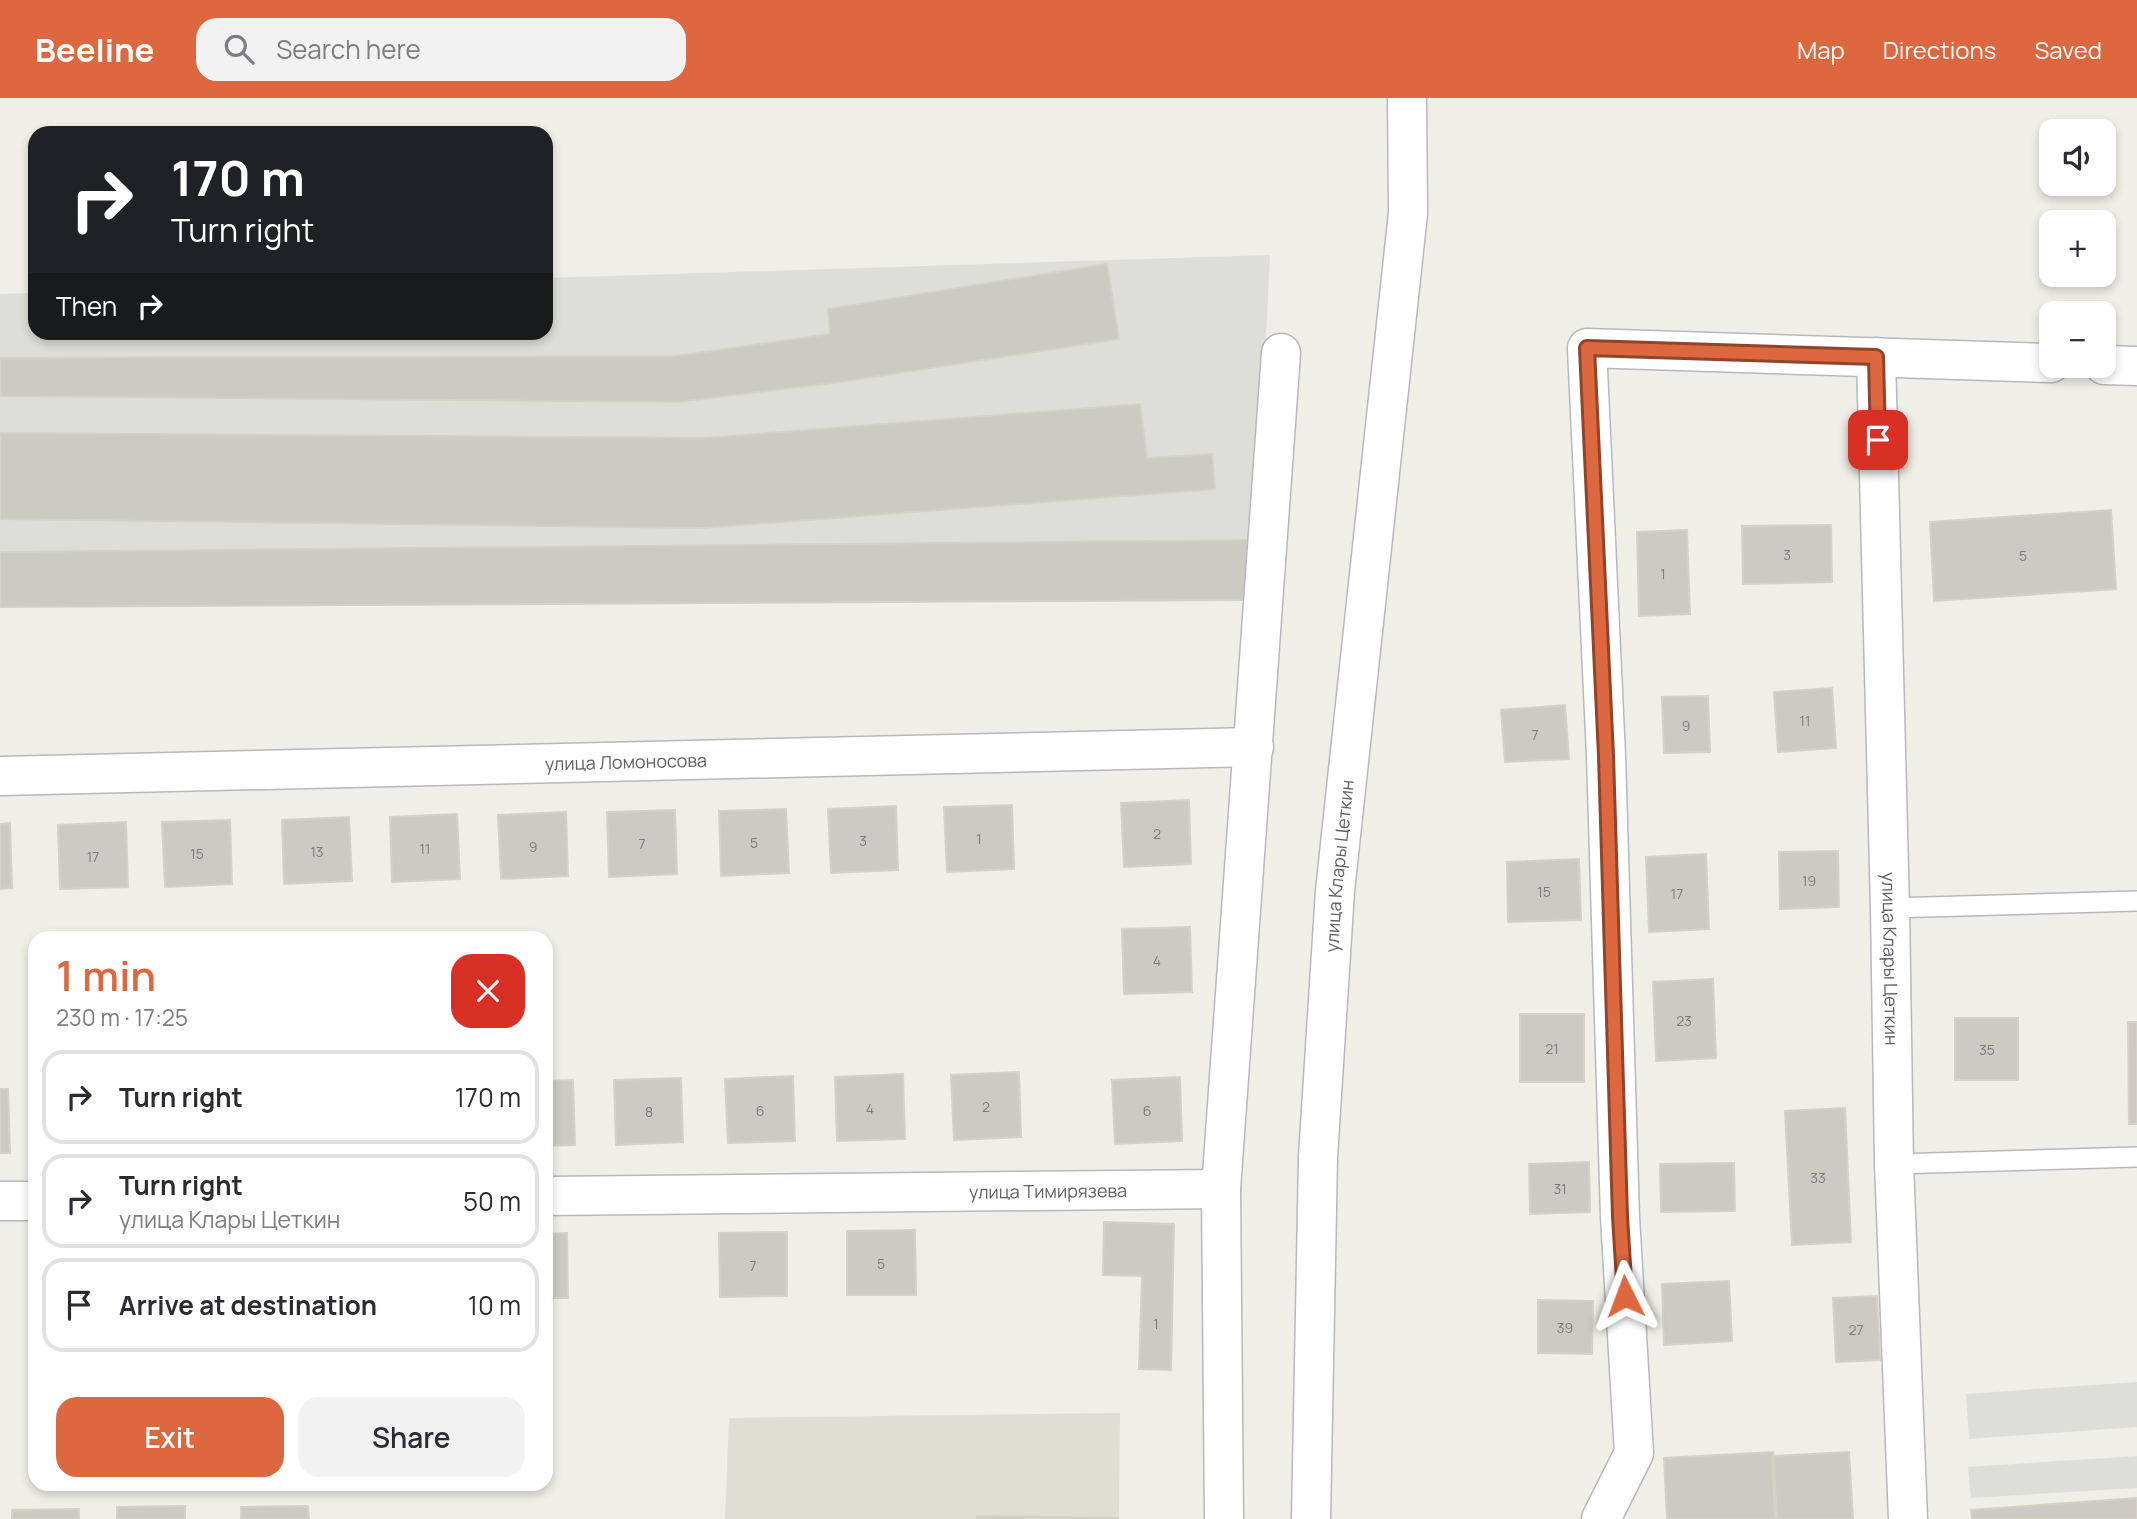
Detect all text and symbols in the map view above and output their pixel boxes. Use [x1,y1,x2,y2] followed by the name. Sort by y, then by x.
[196,18,686,81] search box
[35,27,154,72] text: Beeline
[220,30,258,68] icon: search
[276,31,421,67] text: Search here
[1797,33,1845,66] text: Map
[1883,33,1996,66] text: Directions
[2034,33,2102,66] text: Saved
[2039,119,2116,378] map controls
[2039,119,2116,196] button: sound
[171,144,305,211] text: 170 m
[56,154,147,245] icon: right
[171,208,314,252] text: Turn right
[2039,210,2116,287] button: +
[131,287,169,325] icon: right
[56,288,117,324] text: Then
[2039,301,2116,378] button: −
[1848,410,1908,470] pin
[1859,421,1897,459] icon: arrive
[1783,545,1791,564] house number: 3
[2019,546,2027,565] house number: 5
[1660,564,1666,583] house number: 1
[1800,711,1810,730] house number: 11
[1682,716,1690,735] house number: 9
[1531,725,1539,744] house number: 7
[545,748,707,775] street label: улица Ломоносова
[1319,778,1359,953] street label: улица Клары Цеткин
[1153,824,1161,843] house number: 2
[976,829,982,848] house number: 1
[859,831,867,850] house number: 3
[750,833,758,852] house number: 5
[638,834,646,853] house number: 7
[529,837,537,856] house number: 9
[420,839,430,858] house number: 11
[310,842,324,861] house number: 13
[190,844,204,863] house number: 15
[87,847,99,866] house number: 17
[1802,871,1816,890] house number: 19
[1877,872,1904,1046] street label: улица Клары Цеткин
[1537,882,1551,901] house number: 15
[1671,884,1683,903] house number: 17
[56,946,156,1004] text: 1 min
[1153,951,1161,970] house number: 4
[451,954,525,1028] button: close
[56,1001,188,1033] text: 230 m · 17:25
[1676,1011,1692,1030] house number: 23
[1545,1039,1559,1058] house number: 21
[1979,1040,1995,1059] house number: 35
[60,1078,98,1116] icon: right
[119,1079,243,1115] text: Turn right
[455,1079,521,1115] text: 170 m
[982,1097,990,1116] house number: 2
[866,1099,874,1118] house number: 4
[756,1101,764,1120] house number: 6
[1143,1101,1151,1120] house number: 6
[645,1102,653,1121] house number: 8
[119,1167,243,1203] text: Turn right
[1810,1168,1826,1187] house number: 33
[969,1178,1127,1204] street label: улица Тимирязева
[1553,1179,1567,1198] house number: 31
[60,1182,98,1220] icon: right
[463,1183,521,1219] text: 50 m
[119,1203,340,1235] text: улица Клары Цеткин
[877,1254,885,1273] house number: 5
[749,1256,757,1275] house number: 7
[1588,1259,1662,1333] position arrow
[60,1286,98,1324] icon: arrive
[119,1287,377,1323] text: Arrive at destination
[468,1287,521,1323] text: 10 m
[1153,1314,1159,1333] house number: 1
[1557,1318,1573,1337] house number: 39
[1848,1320,1864,1339] house number: 27
[56,1397,284,1477] button: Exit
[298,1397,525,1477] button: Share

